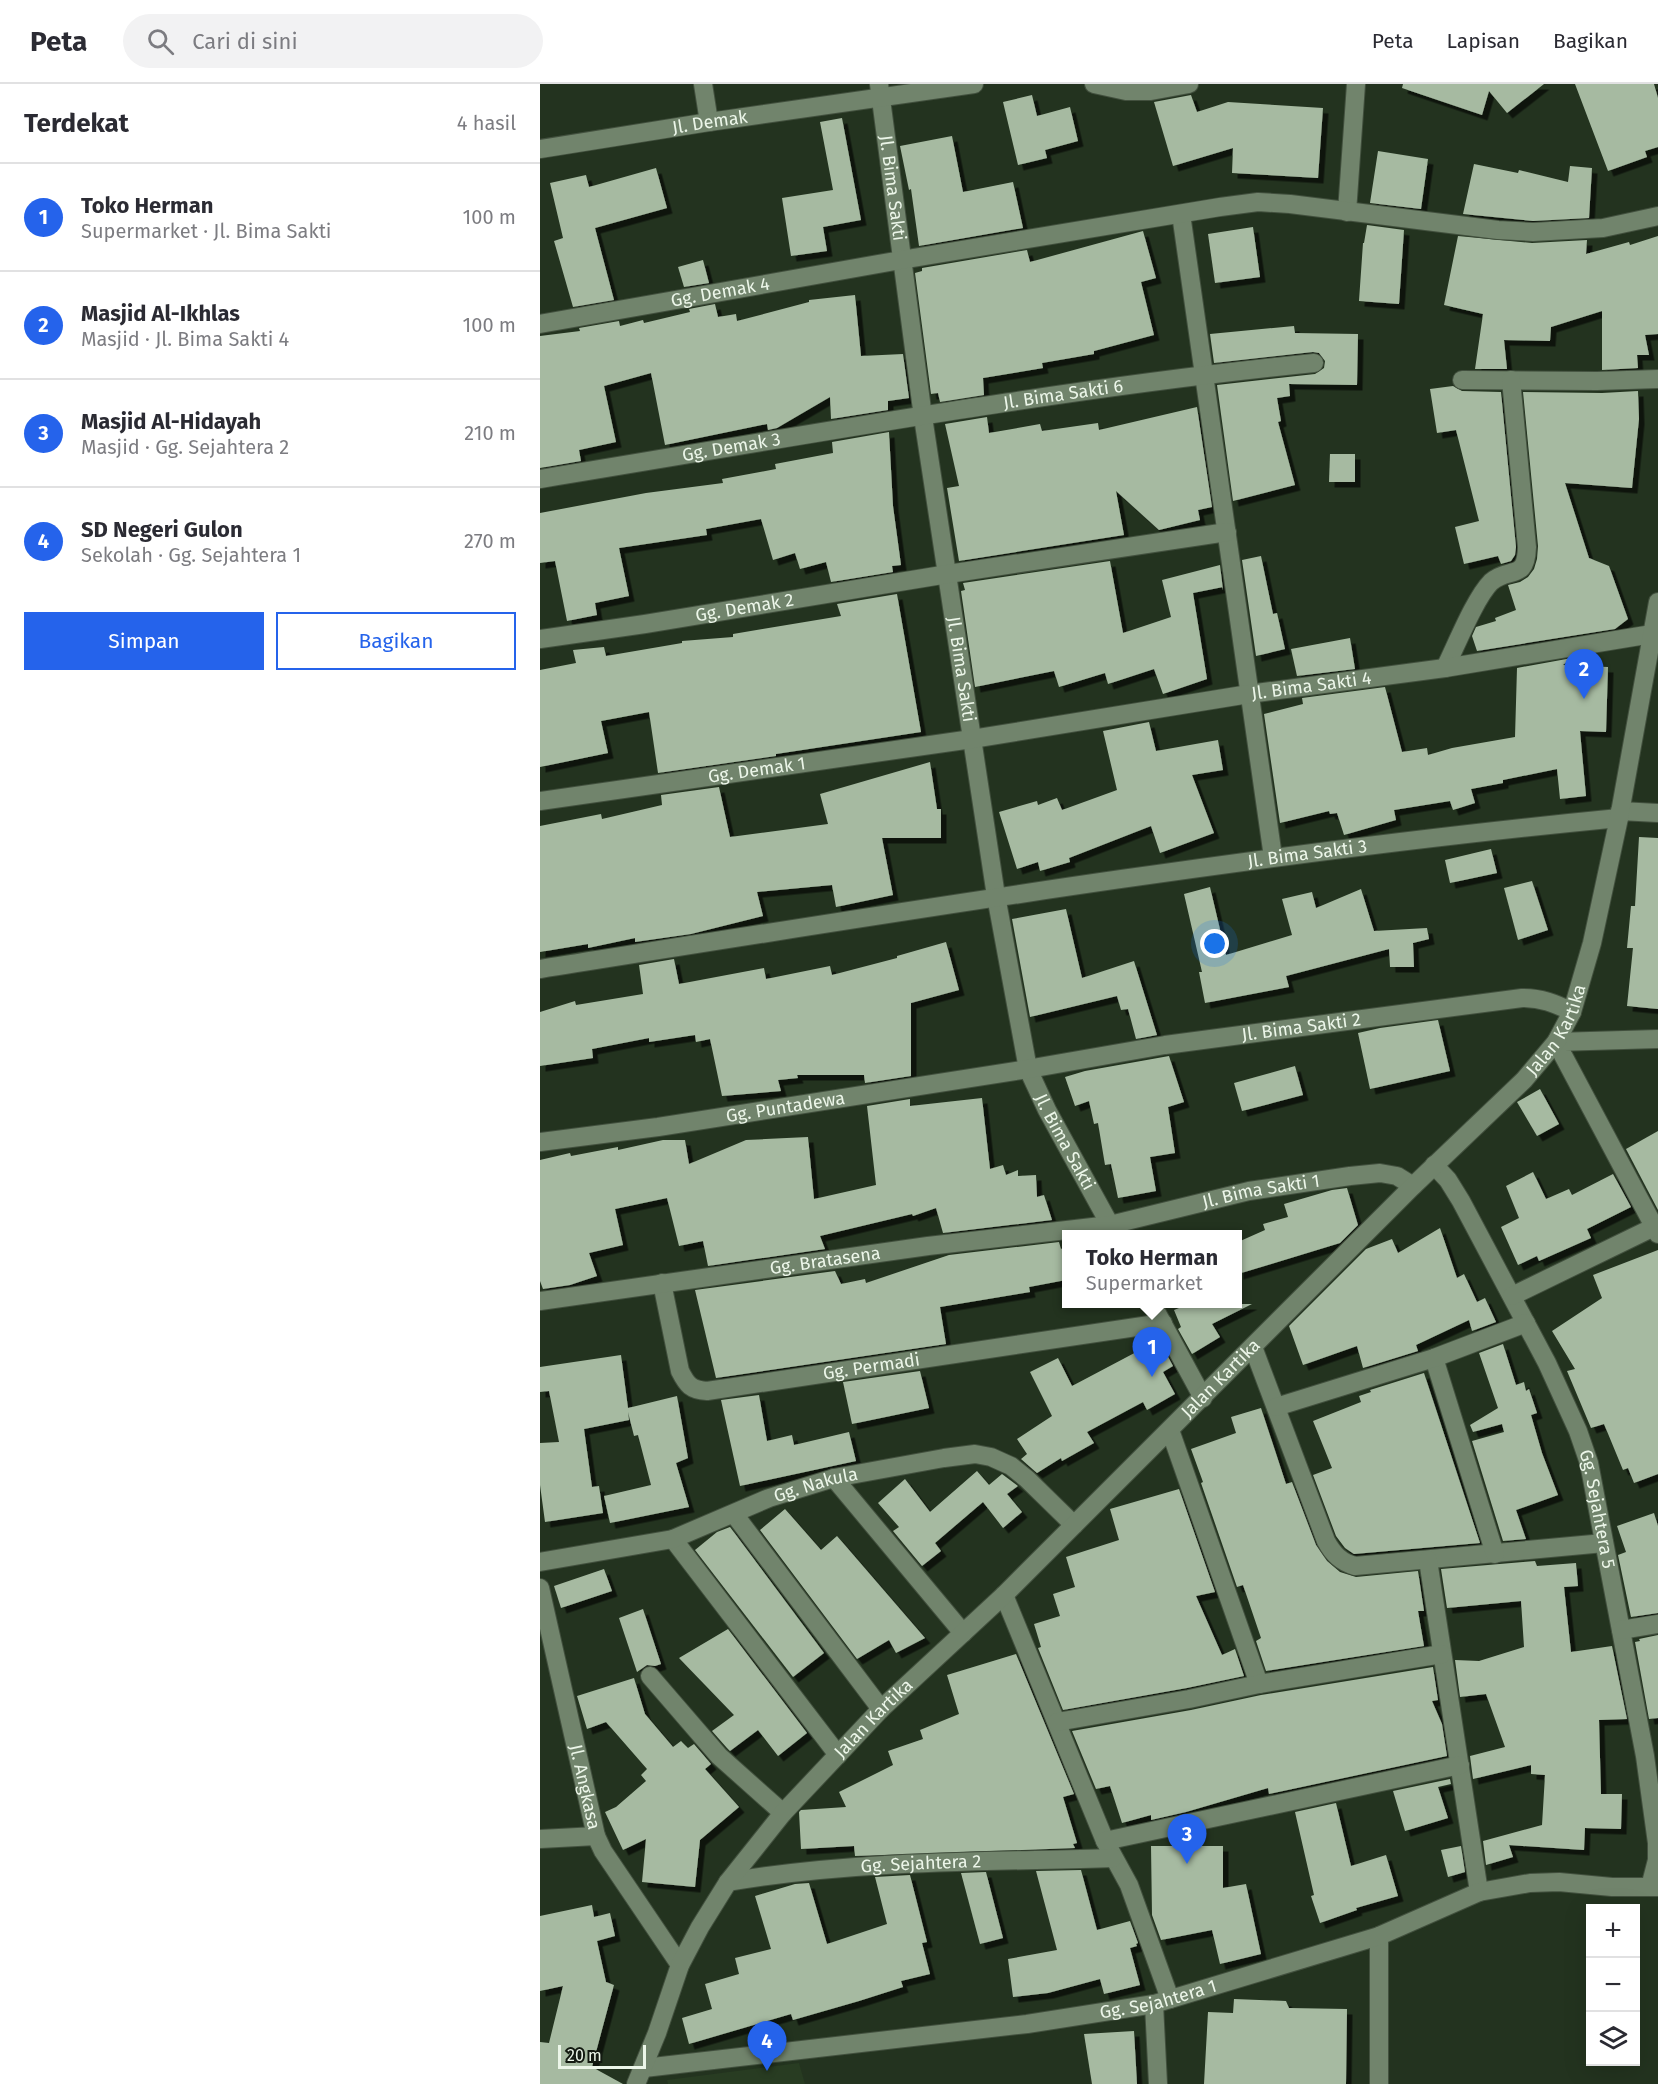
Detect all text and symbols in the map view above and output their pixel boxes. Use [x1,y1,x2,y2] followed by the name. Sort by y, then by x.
[123,14,543,68] search box
[30,25,87,58] text: Peta
[144,25,177,58] icon: search
[192,28,298,55] text: Cari di sini
[1372,28,1414,54] text: Peta
[1447,28,1520,54] text: Lapisan
[1553,28,1628,54] text: Bagikan
[671,105,750,139] street label: Jl. Demak
[24,108,129,139] text: Terdekat
[457,111,516,135] text: 4 hasil
[875,134,911,242] street label: Jl. Bima Sakti
[81,192,213,219] text: Toko Herman
[39,205,48,229] text: 1
[463,205,516,229] text: 100 m
[81,219,332,243] text: Supermarket · Jl. Bima Sakti
[669,272,772,312] street label: Gg. Demak 4
[81,300,240,327] text: Masjid Al-Ikhlas
[38,313,49,337] text: 2
[463,313,516,337] text: 100 m
[81,327,289,351] text: Masjid · Jl. Bima Sakti 4
[1002,375,1124,414] street label: Jl. Bima Sakti 6
[81,408,261,435] text: Masjid Al-Hidayah
[38,421,49,445] text: 3
[464,421,516,445] text: 210 m
[680,428,782,466] street label: Gg. Demak 3
[81,435,289,459] text: Masjid · Gg. Sejahtera 2
[81,516,243,543] text: SD Negeri Gulon
[38,529,49,553] text: 4
[464,529,516,553] text: 270 m
[81,543,301,567] text: Sekolah · Gg. Sejahtera 1
[694,589,795,627] street label: Gg. Demak 2
[24,612,264,670] button: Simpan
[276,612,516,670] button: Bagikan
[943,615,980,723] street label: Jl. Bima Sakti
[1564,650,1604,699] pin: 2
[1250,667,1373,705] street label: Jl. Bima Sakti 4
[707,752,807,788] street label: Gg. Demak 1
[1246,835,1368,872] street label: Jl. Bima Sakti 3
[1200,929,1229,958] your location
[1521,982,1590,1080] street label: Jalan Kartika
[1240,1008,1362,1046] street label: Jl. Bima Sakti 2
[724,1087,847,1127] street label: Gg. Puntadewa
[1030,1090,1100,1194] street label: Jl. Bima Sakti
[1200,1170,1321,1213] street label: Jl. Bima Sakti 1
[1062,1230,1242,1308] popup
[768,1242,882,1279] street label: Gg. Bratasena
[1086,1244,1218,1271] text: Toko Herman
[1086,1271,1203,1295] text: Supermarket
[1132,1328,1172,1377] pin: 1
[1176,1334,1265,1423] street label: Jalan Kartika
[821,1348,921,1385] street label: Gg. Permadi
[1574,1447,1620,1570] street label: Gg. Sejahtera 5
[771,1463,859,1507] street label: Gg. Nakula
[829,1674,917,1763] street label: Jalan Kartika
[565,1742,605,1832] street label: Jl. Angkasa
[1168,1814,1206,1864] pin: 3
[860,1850,982,1878] street label: Gg. Sejahtera 2
[1586,1904,1640,2066] map controls
[1586,1904,1640,1958] button: +
[1586,1958,1640,2012] button: −
[1098,1975,1219,2023] street label: Gg. Sejahtera 1
[1586,2012,1640,2066] button: layers
[748,2022,786,2071] pin: 4
[558,2042,646,2070] scale bar
[567,2046,602,2065] text: 20 m

